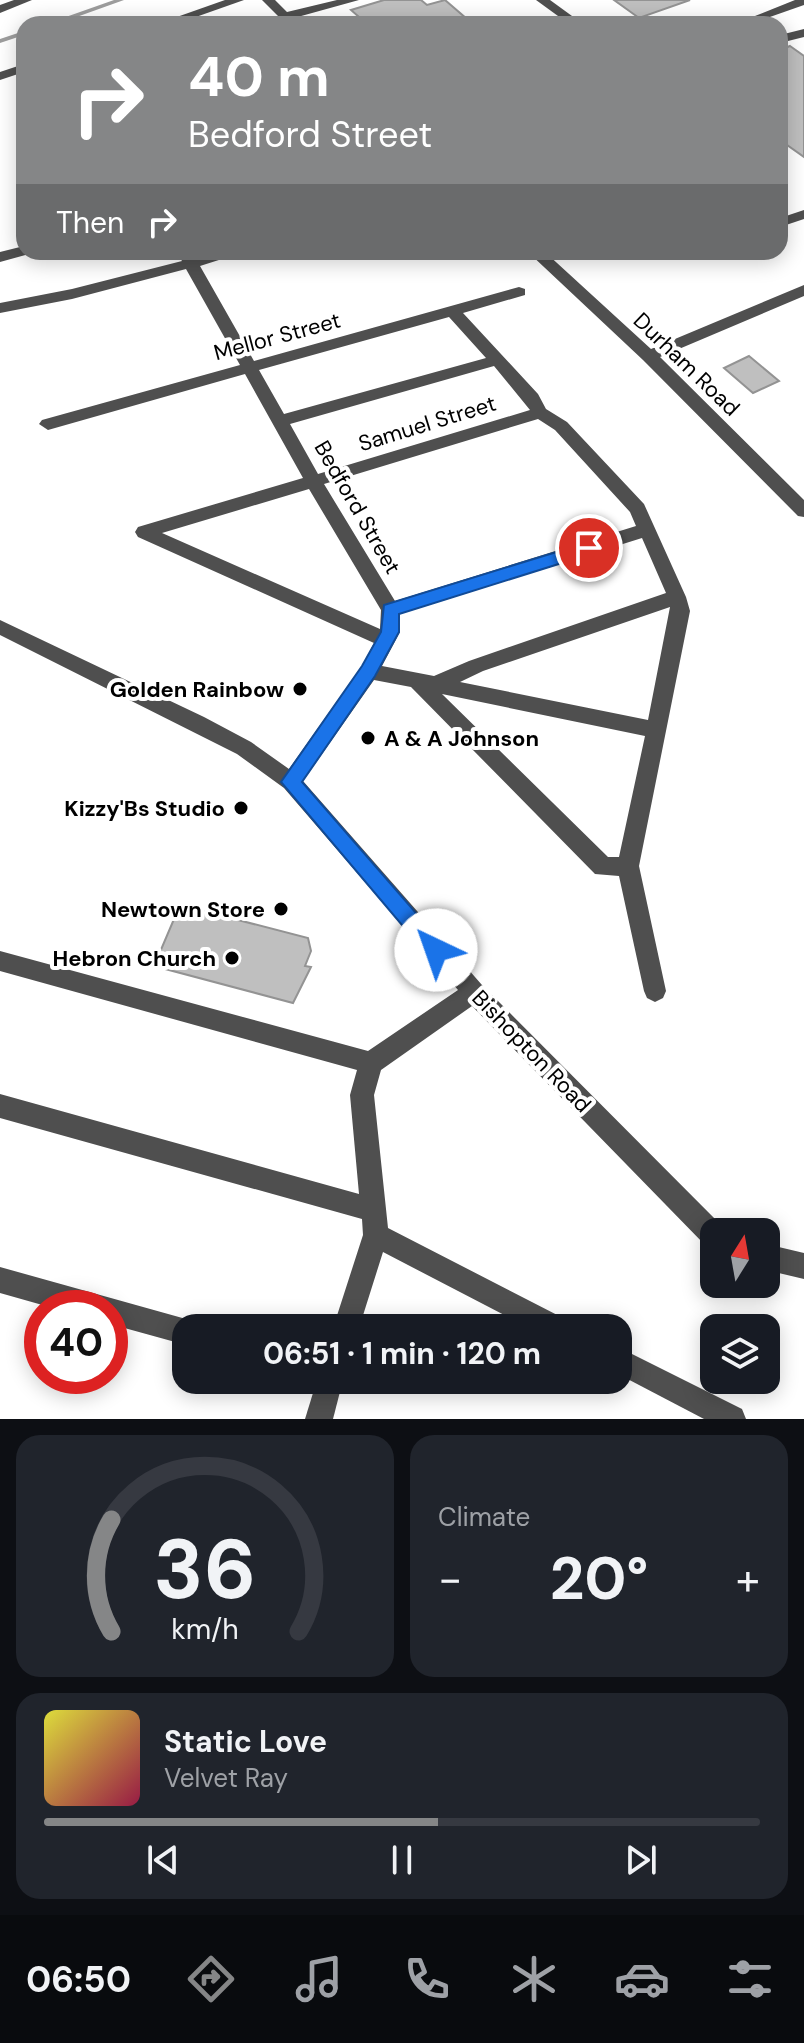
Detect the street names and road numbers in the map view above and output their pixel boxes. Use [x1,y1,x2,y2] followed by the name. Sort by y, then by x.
[210,306,344,367] street label: Mellor Street
[627,306,746,422] street label: Durham Road
[355,389,500,458] street label: Samuel Street
[308,435,407,579] street label: Bedford Street
[466,984,598,1119] street label: Bishopton Road

